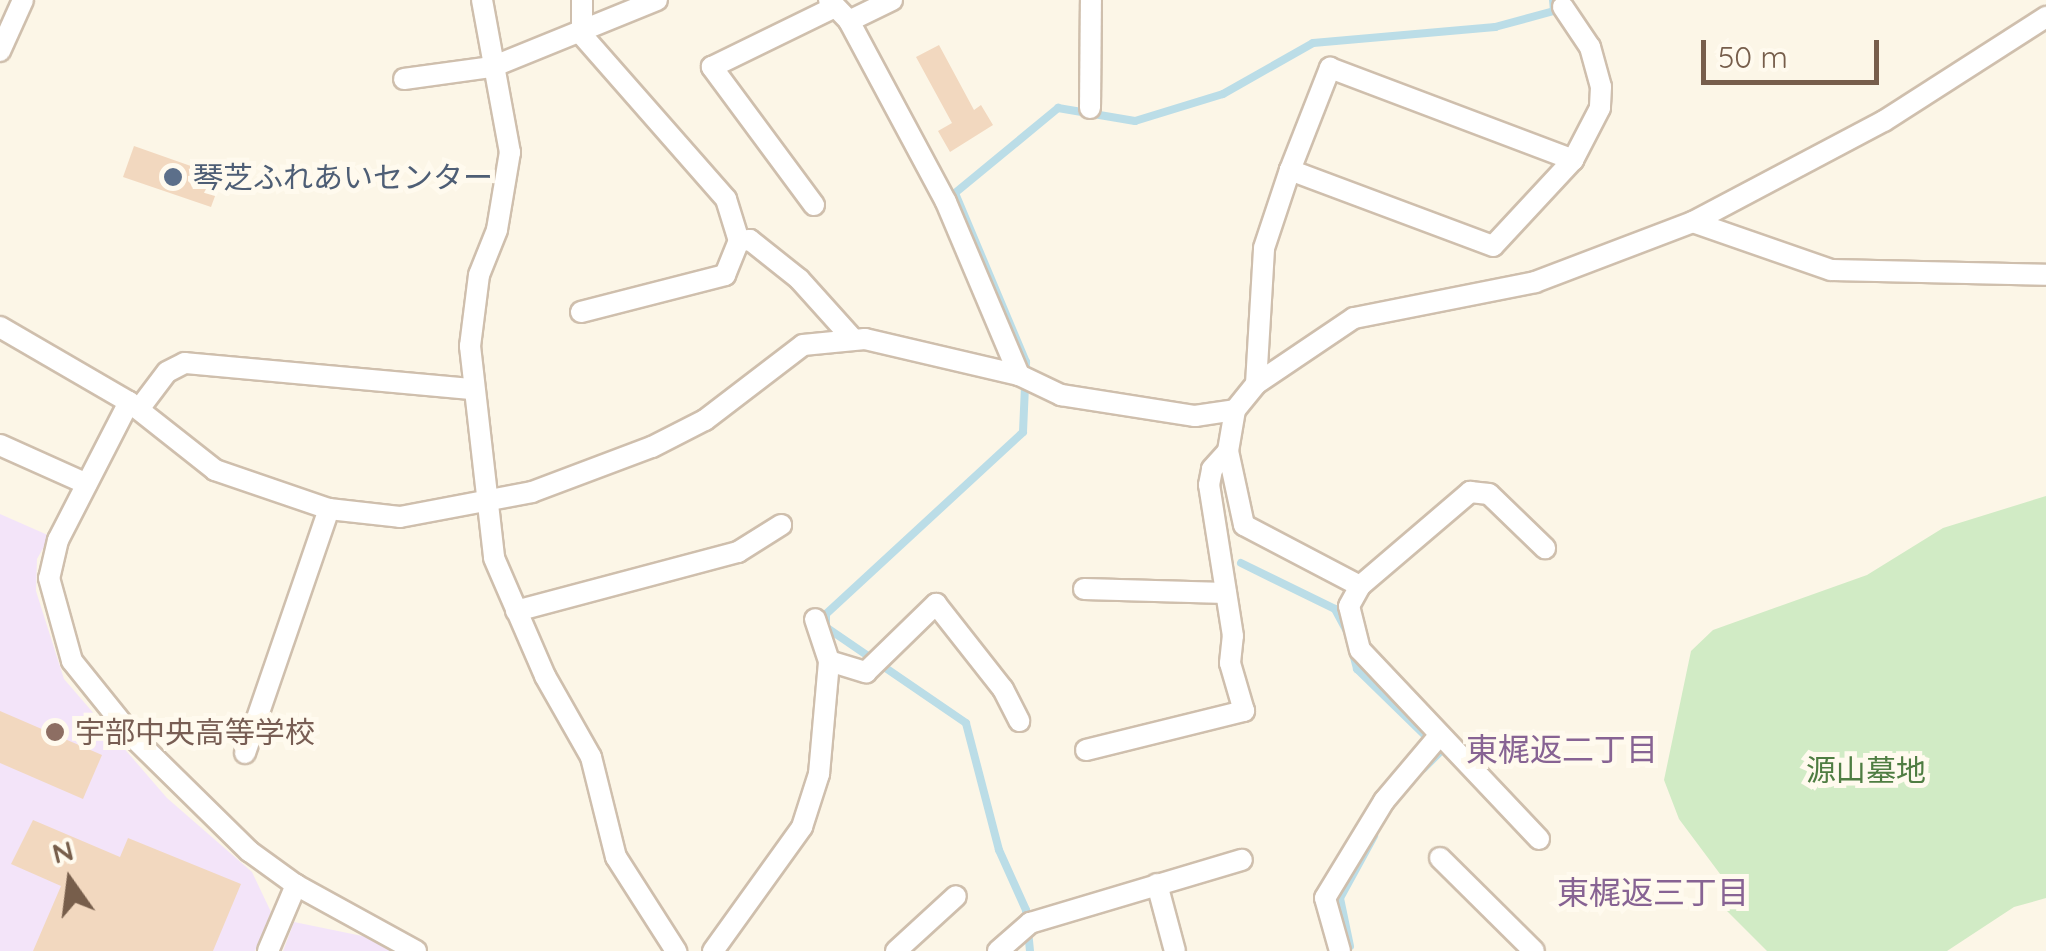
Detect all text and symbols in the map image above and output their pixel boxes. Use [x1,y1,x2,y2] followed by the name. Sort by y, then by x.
[1706,20,1884,82] scale bar
[1718,38,1788,76] text: 50 m
[193,159,493,195] place label: 琴芝ふれあいセンター
[162,166,184,188] marker: 琴芝ふれあいセンター
[75,714,315,750] place label: 宇部中央高等学校
[44,721,66,743] marker: 宇部中央高等学校
[1466,730,1658,768] district label: 東梶返二丁目
[1806,752,1926,788] park label: 源山墓地
[20,831,120,931] north arrow
[48,832,77,871] text: N
[1557,873,1749,911] district label: 東梶返三丁目

